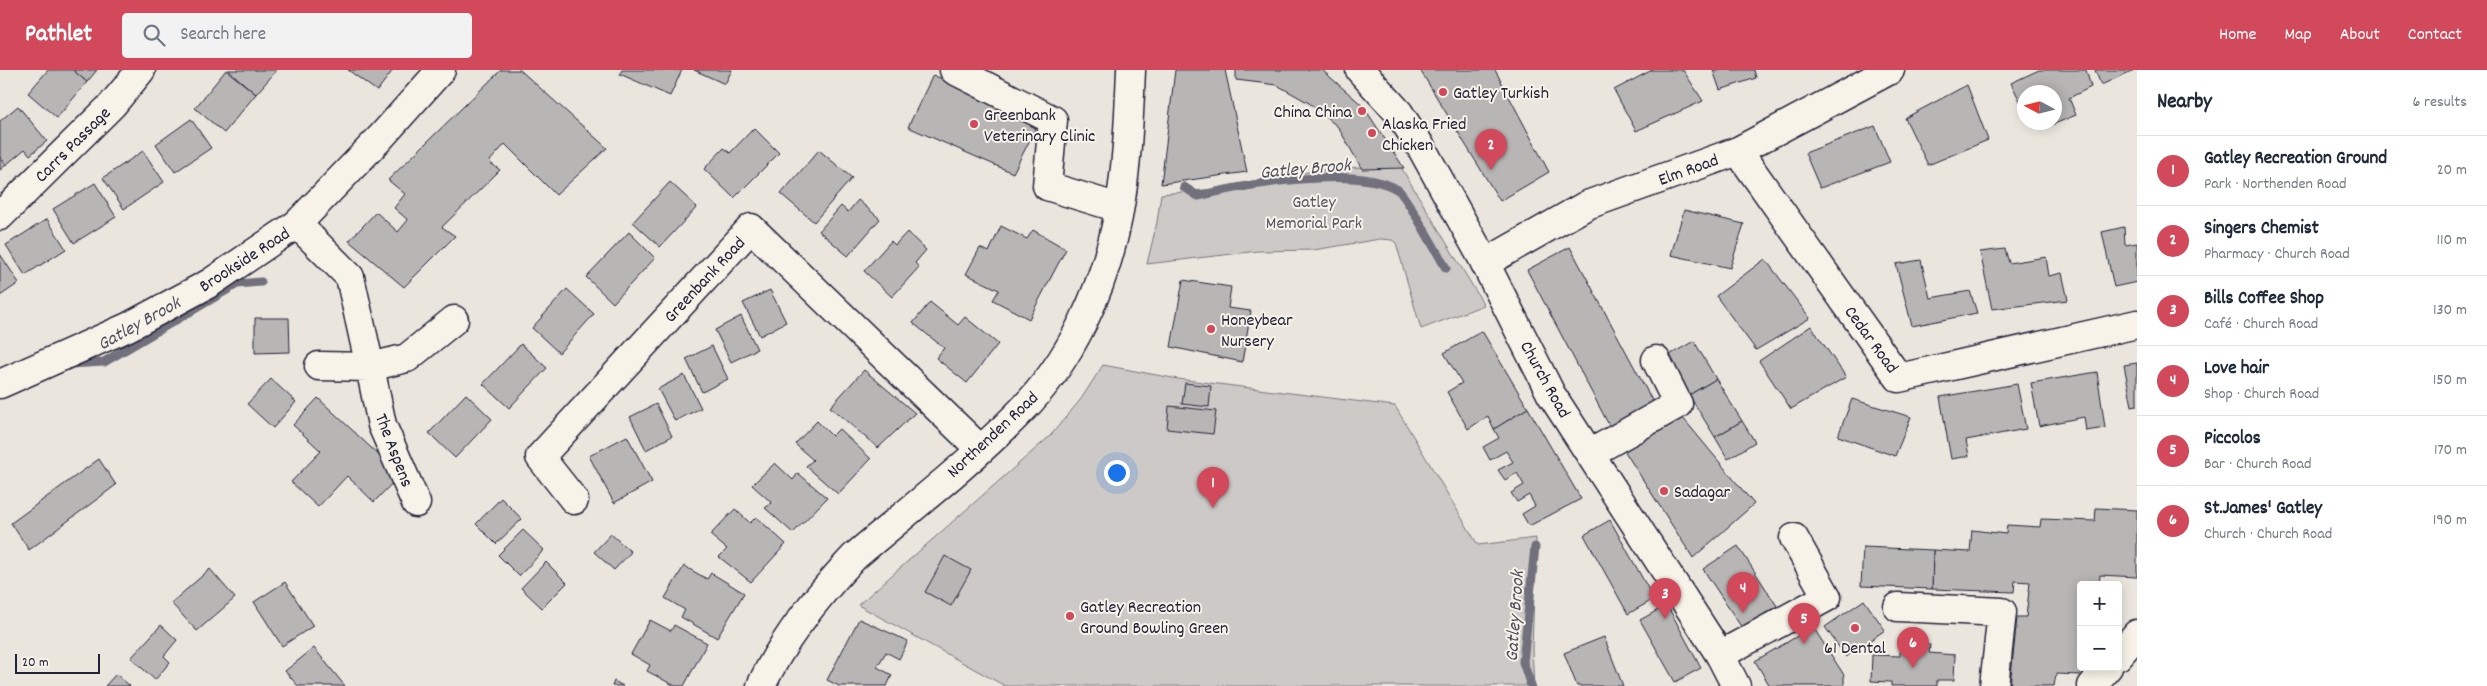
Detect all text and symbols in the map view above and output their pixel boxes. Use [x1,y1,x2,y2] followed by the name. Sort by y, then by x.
[122,13,472,58] search box
[25,18,92,52] text: Pathlet
[140,21,168,49] icon: search
[180,22,266,49] text: Search here
[2219,23,2256,48] text: Home
[2284,23,2312,48] text: Map
[2340,23,2380,48] text: About
[2408,23,2462,48] text: Contact
[1453,82,1549,107] place label: Gatley Turkish
[2017,85,2062,130] north arrow
[1437,86,1449,98] marker: Gatley Turkish
[2157,88,2212,118] text: Nearby
[2412,91,2467,114] text: 6 results
[1274,101,1353,126] place label: China China
[30,102,117,189] street label: Carrs Passage
[984,104,1095,150] place label: Greenbank Veterinary Clinic
[1356,105,1368,117] marker: China China
[1382,113,1466,159] place label: Alaska Fried Chicken
[968,118,980,130] marker: Greenbank Veterinary Clinic
[1366,127,1378,139] marker: Alaska Fried Chicken
[1475,129,1507,170] pin: 2
[2204,146,2387,173] text: Gatley Recreation Ground
[1655,149,1723,194] street label: Elm Road
[1259,153,1354,188] water label: Gatley Brook
[2171,159,2175,182] text: 1
[2437,159,2467,182] text: 20 m
[2204,173,2346,196] text: Park · Northenden Road
[1266,191,1362,237] park label: Gatley Memorial Park
[2204,216,2319,243] text: Singers Chemist
[195,222,296,300] street label: Brookside Road
[2170,229,2177,252] text: 2
[2437,229,2467,252] text: 110 m
[659,232,752,329] street label: Greenbank Road
[2204,243,2350,266] text: Pharmacy · Church Road
[2204,286,2324,313] text: Bills Coffee Shop
[93,290,188,359] water label: Gatley Brook
[2169,299,2177,322] text: 3
[2433,299,2467,322] text: 130 m
[1837,302,1903,379] street label: Cedar Road
[1221,309,1293,355] place label: Honeybear Nursery
[2204,313,2318,336] text: Café · Church Road
[1205,323,1217,335] marker: Honeybear Nursery
[1512,337,1575,423] street label: Church Road
[2204,356,2269,383] text: Love hair
[2170,369,2176,392] text: 4
[2433,369,2467,392] text: 150 m
[2204,383,2319,406] text: Shop · Church Road
[942,387,1045,485] street label: Northenden Road
[367,410,418,491] street label: The Aspens
[2204,426,2261,453] text: Piccolos
[2169,439,2177,462] text: 5
[2434,439,2467,462] text: 170 m
[2204,453,2311,476] text: Bar · Church Road
[1104,460,1130,486] your location
[1197,467,1229,508] pin: 1
[1674,481,1731,506] place label: Sadagar
[1658,485,1670,497] marker: Sadagar
[2204,496,2322,523] text: St.James' Gatley
[2169,509,2177,532] text: 6
[2433,509,2467,532] text: 190 m
[2204,523,2332,546] text: Church · Church Road
[1500,568,1533,663] water label: Gatley Brook
[1727,572,1759,613] pin: 4
[1649,578,1681,619] pin: 3
[2077,581,2122,671] map controls
[2077,581,2122,626] button: +
[1080,596,1228,642] place label: Gatley Recreation Ground Bowling Green
[1788,603,1820,644] pin: 5
[1064,610,1076,622] marker: Gatley Recreation Ground Bowling Green
[1849,622,1861,634] marker: 61 Dental
[2077,626,2122,671] button: −
[1897,627,1929,668] pin: 6
[1824,637,1887,662] place label: 61 Dental
[15,651,100,674] scale bar
[22,653,49,673] text: 20 m

